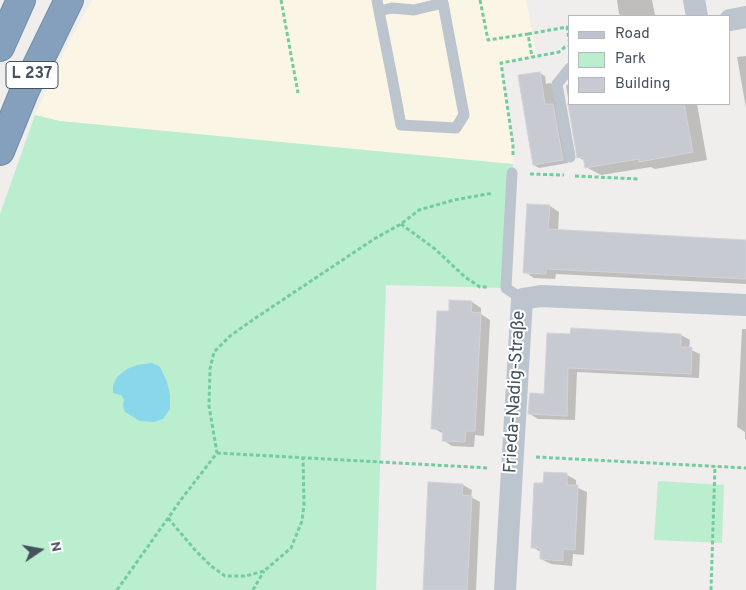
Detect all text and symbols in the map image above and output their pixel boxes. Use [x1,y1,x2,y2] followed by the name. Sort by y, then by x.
[568,15,731,105] legend
[615,25,650,44] text: Road
[615,50,646,69] text: Park
[6,62,58,88] road number: L 237
[615,75,670,94] text: Building
[501,310,531,474] street label: Frieda-Nadig-Straße
[15,525,65,575] north arrow
[46,540,65,553] text: N

